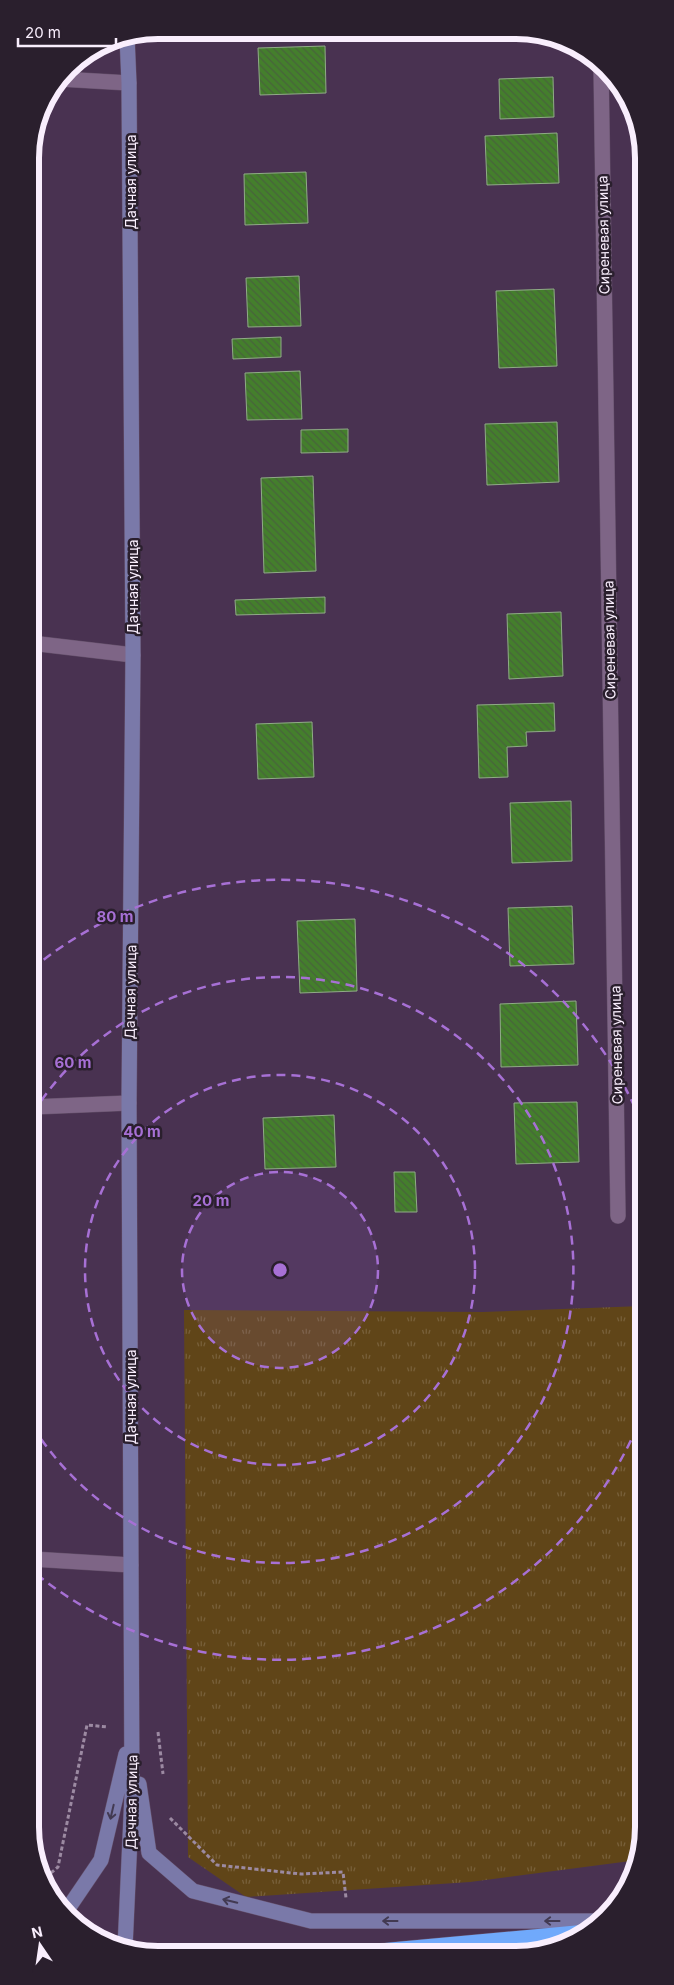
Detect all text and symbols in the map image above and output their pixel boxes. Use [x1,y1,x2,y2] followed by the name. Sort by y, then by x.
[18,15,115,47] scale bar
[25,23,61,42] text: 20 m
[122,134,139,230] street label: Дачная улица
[593,175,613,295] street label: Сиреневая улица
[124,539,141,635] street label: Дачная улица
[599,580,619,700] street label: Сиреневая улица
[96,907,134,926] text: 80 m
[121,944,139,1040] street label: Дачная улица
[606,985,626,1105] street label: Сиреневая улица
[54,1053,92,1072] text: 60 m
[123,1122,161,1141] text: 40 m
[193,1191,229,1210] text: 20 m
[271,1261,289,1279] centre of rings
[122,1349,139,1445] street label: Дачная улица
[122,1754,140,1850] street label: Дачная улица
[107,1803,116,1819] one-way arrow
[222,1895,238,1905] one-way arrow
[382,1916,398,1926] one-way arrow
[544,1916,560,1926] one-way arrow
[15,1920,65,1970] north arrow
[30,1922,44,1941] text: N

